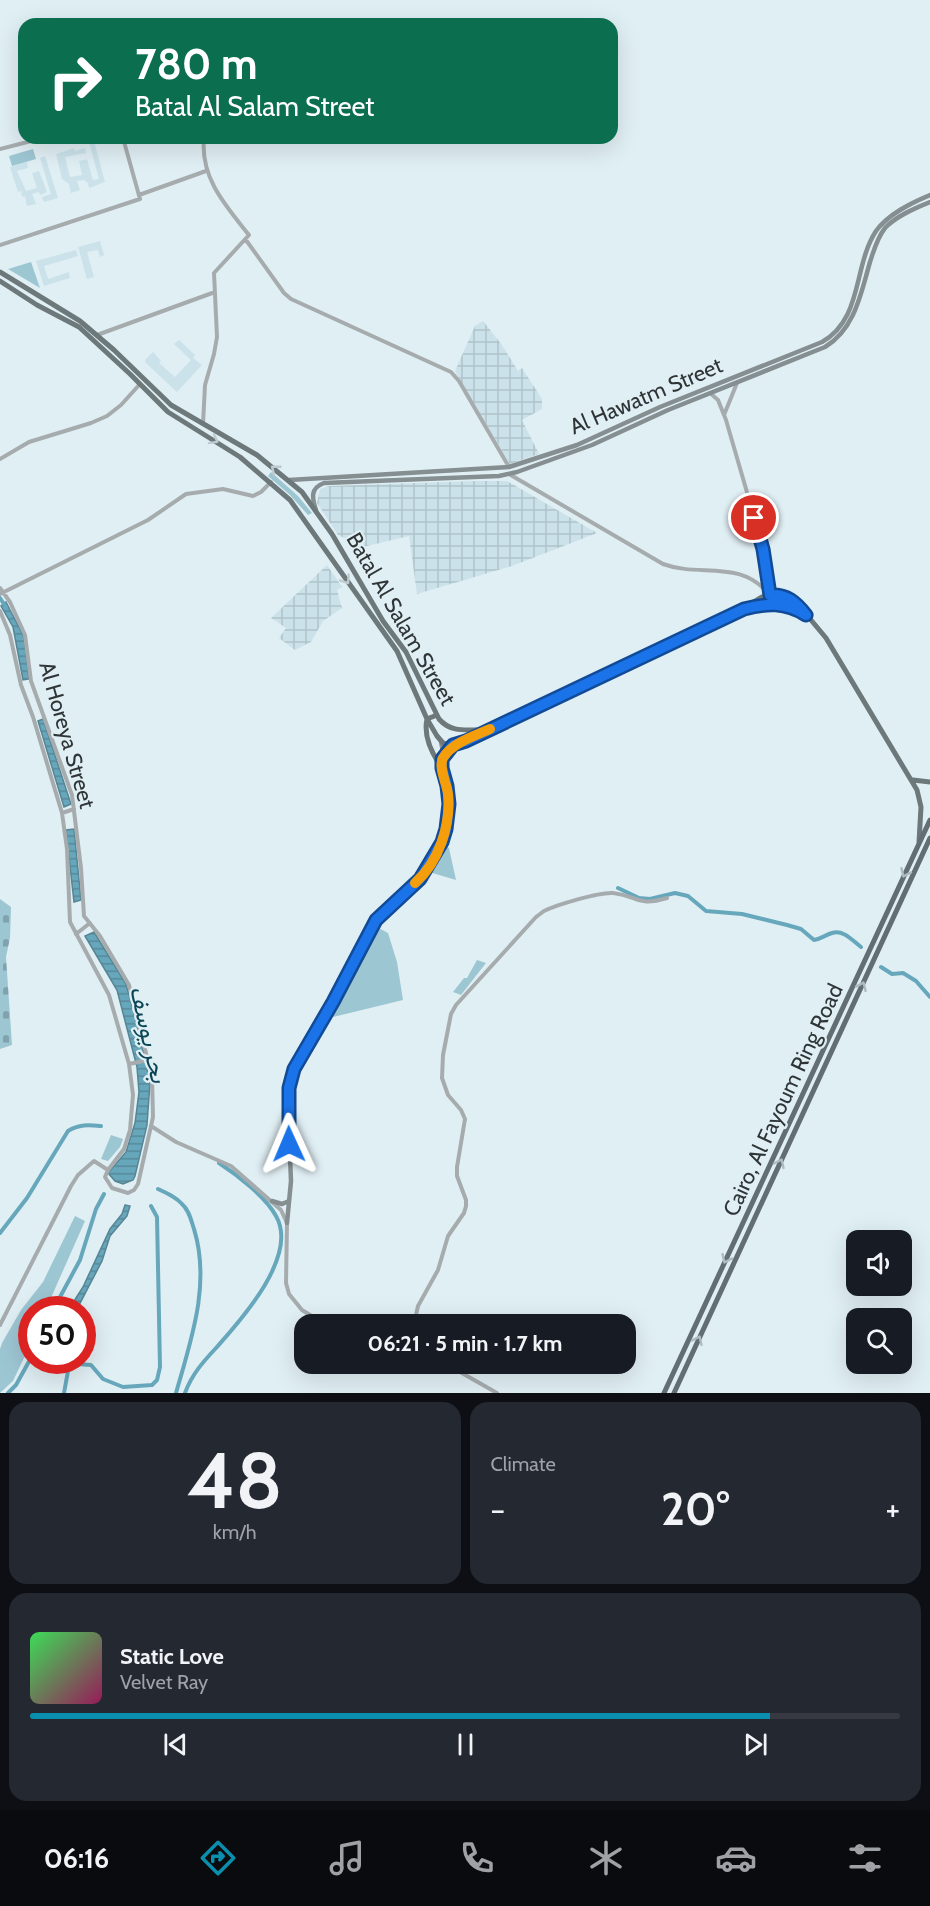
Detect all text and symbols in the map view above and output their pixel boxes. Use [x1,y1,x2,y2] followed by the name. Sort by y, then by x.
[135,38,257,90] text: 780 m
[36,42,114,120] icon: right
[135,90,374,123] text: Batal Al Salam Street
[565,351,727,440] street label: Al Hawatm Street
[208,433,218,444] one-way arrow
[271,465,282,476] one-way arrow
[728,492,779,543] pin
[737,501,770,534] icon: arrive
[341,528,462,711] street label: Batal Al Salam Street
[339,573,350,584] one-way arrow
[33,658,101,812] street label: Al Horeya Street
[901,866,913,877] one-way arrow
[717,979,849,1221] street label: Cairo, Al Fayoum Ring Road
[855,982,867,993] one-way arrow
[123,983,174,1086] water label: بحر يوسف
[257,1112,321,1176] position arrow
[773,1159,785,1170] one-way arrow
[846,1230,912,1374] map controls
[846,1230,912,1296] button: sound
[721,1253,733,1264] one-way arrow
[18,1296,96,1374] speed limit sign: 50
[846,1308,912,1374] button: search
[368,1330,562,1357] text: 06:21 · 5 min · 1.7 km
[691,1335,703,1346] one-way arrow
[187,1433,283,1528] text: 48
[491,1452,556,1476] text: Climate
[661,1482,730,1536] text: 20°
[491,1489,505,1529] text: −
[885,1489,900,1529] text: +
[213,1520,257,1544] text: km/h
[120,1643,224,1670] text: Static Love
[120,1670,208,1694] text: Velvet Ray
[159,1728,192,1761] icon: previous
[449,1728,482,1761] icon: pause
[739,1728,772,1761] icon: next
[197,1837,239,1879] icon: directions
[326,1837,368,1879] icon: music
[456,1837,498,1879] icon: phone
[585,1837,627,1879] icon: climate
[715,1837,757,1879] icon: car
[844,1837,886,1879] icon: filters
[44,1842,109,1875] text: 06:16

